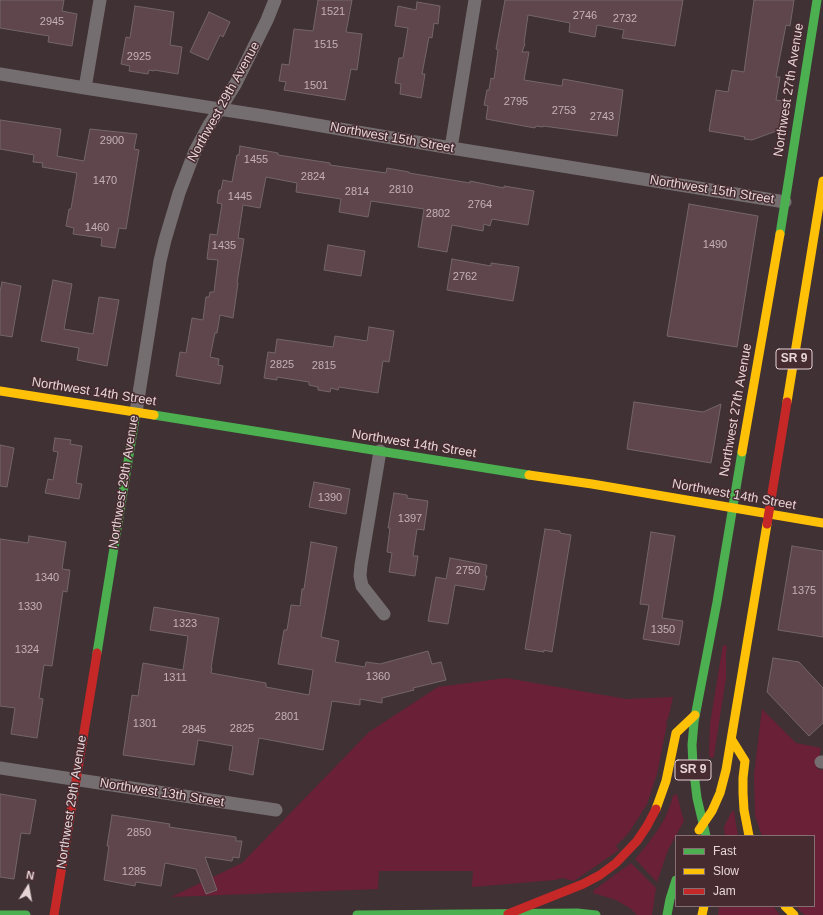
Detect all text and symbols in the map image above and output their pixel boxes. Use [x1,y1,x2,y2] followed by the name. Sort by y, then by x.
[321,5,345,19] house number: 1521
[573,9,597,23] house number: 2746
[613,12,637,26] house number: 2732
[40,15,64,29] house number: 2945
[771,22,807,158] street label: Northwest 27th Avenue
[314,38,338,52] house number: 1515
[184,39,264,165] street label: Northwest 29th Avenue
[127,50,151,64] house number: 2925
[304,79,328,93] house number: 1501
[504,95,528,109] house number: 2795
[552,104,576,118] house number: 2753
[590,110,614,124] house number: 2743
[329,119,455,157] street label: Northwest 15th Street
[100,134,124,148] house number: 2900
[244,153,268,167] house number: 1455
[301,170,325,184] house number: 2824
[649,172,775,208] street label: Northwest 15th Street
[93,174,117,188] house number: 1470
[389,183,413,197] house number: 2810
[345,185,369,199] house number: 2814
[228,190,252,204] house number: 1445
[468,198,492,212] house number: 2764
[426,207,450,221] house number: 2802
[85,221,109,235] house number: 1460
[703,238,727,252] house number: 1490
[212,239,236,253] house number: 1435
[453,270,477,284] house number: 2762
[717,342,755,478] street label: Northwest 27th Avenue
[776,349,812,369] road number: SR 9
[270,358,294,372] house number: 2825
[312,359,336,373] house number: 2815
[31,374,157,410] street label: Northwest 14th Street
[106,414,142,550] street label: Northwest 29th Avenue
[351,426,477,462] street label: Northwest 14th Street
[671,476,797,514] street label: Northwest 14th Street
[318,491,342,505] house number: 1390
[398,512,422,526] house number: 1397
[456,564,480,578] house number: 2750
[35,571,59,585] house number: 1340
[792,584,816,598] house number: 1375
[18,600,42,614] house number: 1330
[173,617,197,631] house number: 1323
[651,623,675,637] house number: 1350
[15,643,39,657] house number: 1324
[366,670,390,684] house number: 1360
[163,671,187,685] house number: 1311
[275,710,299,724] house number: 2801
[133,717,157,731] house number: 1301
[230,722,254,736] house number: 2825
[182,723,206,737] house number: 2845
[54,734,90,870] street label: Northwest 29th Avenue
[675,760,711,780] road number: SR 9
[99,775,225,811] street label: Northwest 13th Street
[127,826,151,840] house number: 2850
[675,835,815,907] legend
[713,844,736,858] text: Fast
[713,864,739,878] text: Slow
[122,865,146,879] house number: 1285
[8,867,48,907] north arrow
[25,869,35,882] text: N
[713,884,736,898] text: Jam

